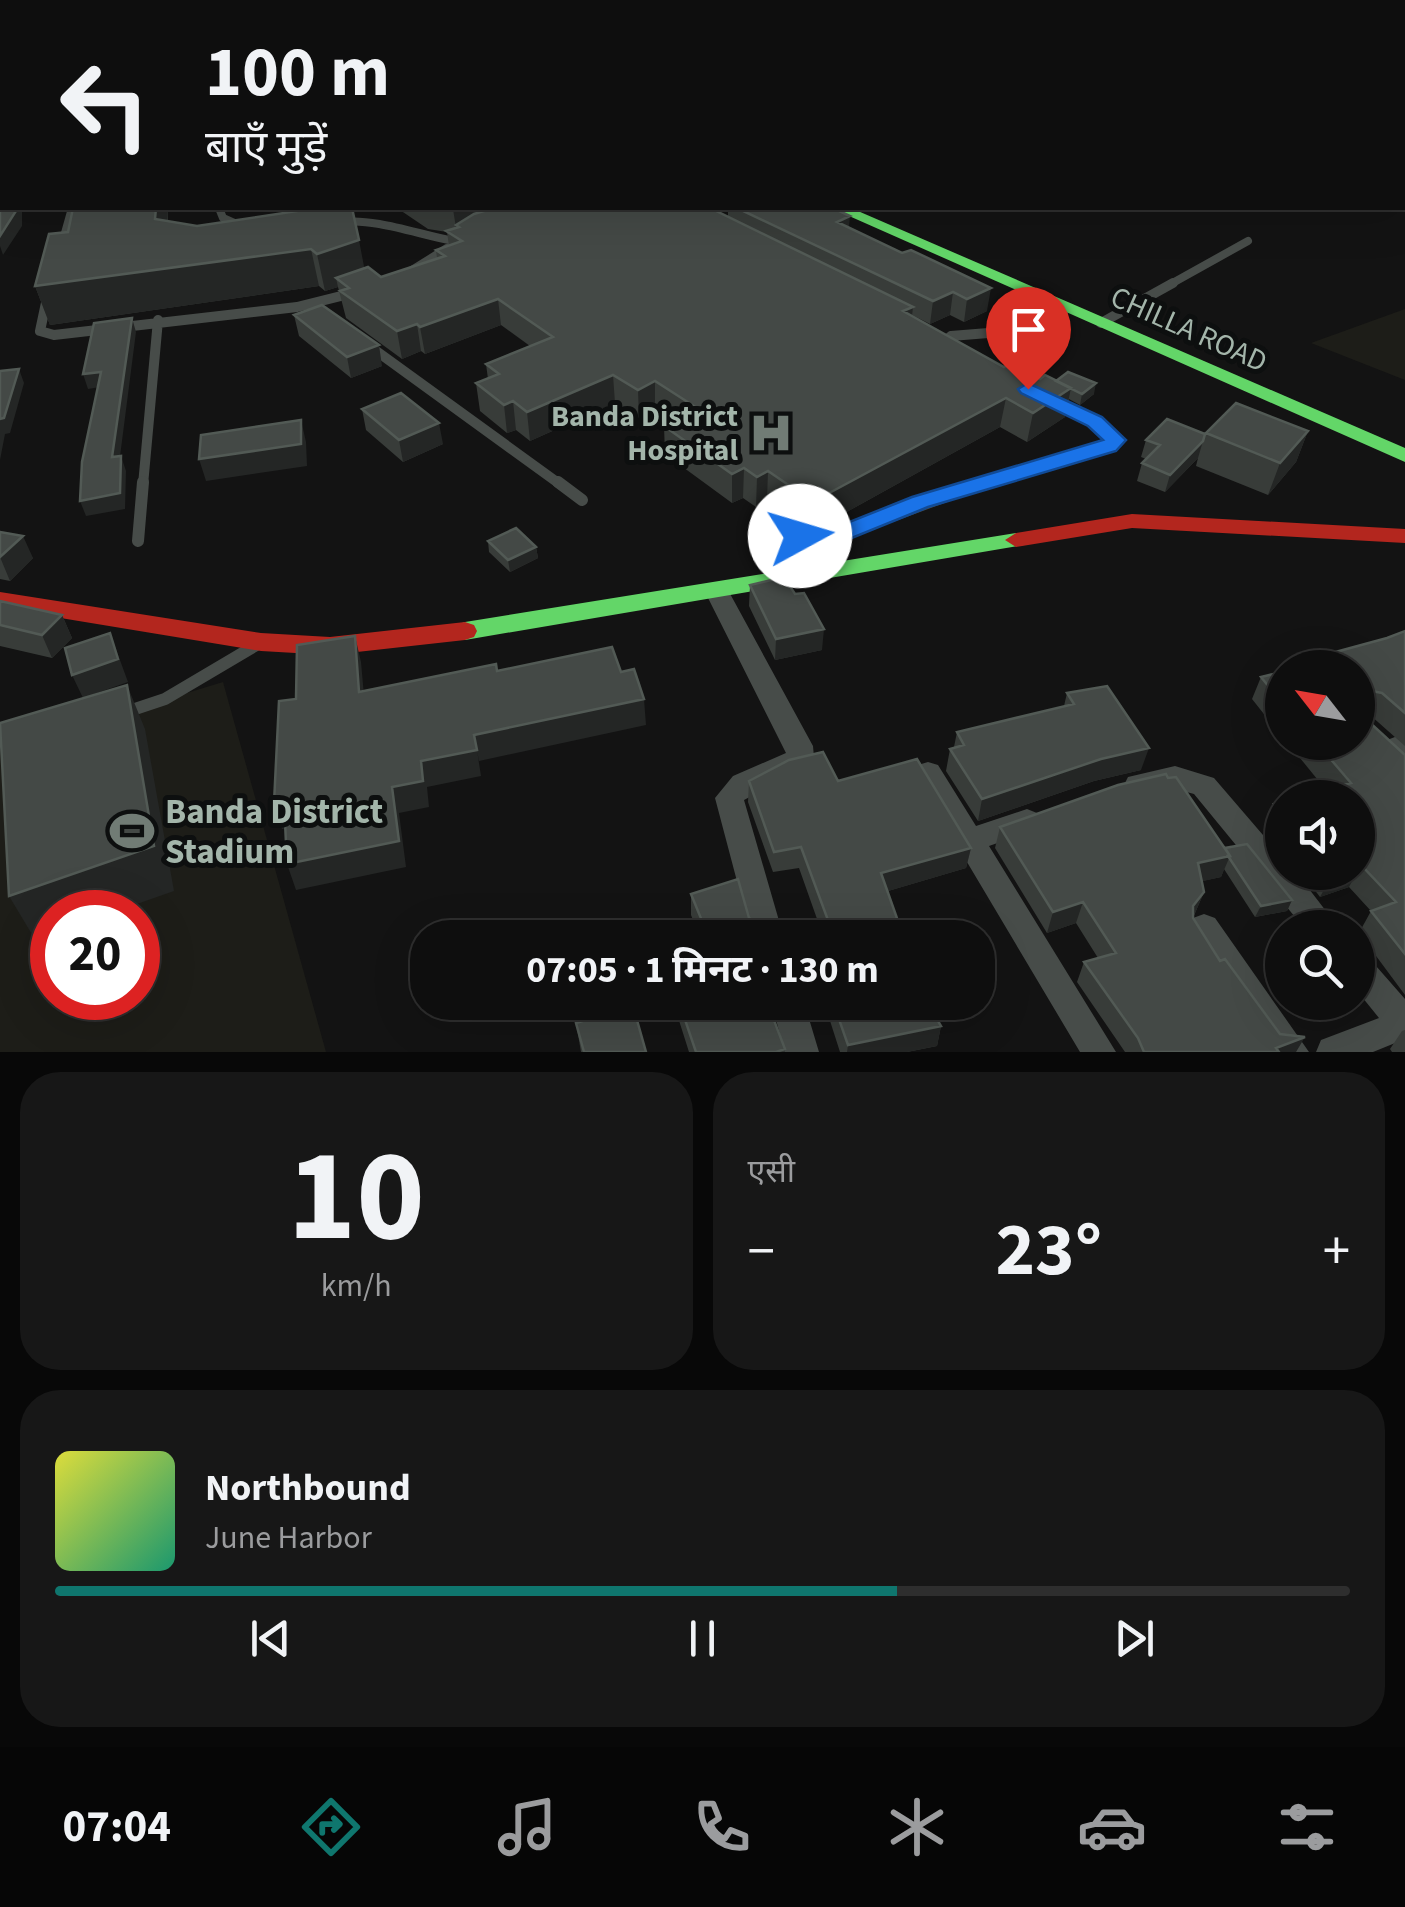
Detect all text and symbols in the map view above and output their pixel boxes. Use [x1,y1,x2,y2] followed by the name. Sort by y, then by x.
[205,23,390,123] text: 100 m
[40,40,170,170] icon: left
[205,116,327,180] text: बाएँ मुड़ें
[1104,276,1274,383] street label: CHILLA ROAD
[986,287,1071,390] pin
[1001,302,1056,357] icon: arrive
[551,395,738,472] place label: Banda District Hospital
[747,409,795,457] hospital icon: Banda District Hospital
[748,484,852,588] position arrow
[1265,650,1375,760] north arrow
[1265,650,1375,1020] map controls
[1265,780,1375,890] button: sound
[165,787,383,877] place label: Banda District Stadium
[108,807,156,855] sports icon: Banda District Stadium
[30,890,160,1020] speed limit sign: 20
[1265,910,1375,1020] button: search
[526,943,879,997] text: 07:05 · 1 मिनट · 130 m
[288,1105,425,1290] text: 10
[748,1149,795,1195] text: एसी
[995,1197,1102,1304] text: 23°
[748,1213,775,1291] text: −
[1323,1213,1350,1291] text: +
[321,1263,392,1309] text: km/h
[205,1461,411,1515] text: Northbound
[205,1515,372,1561] text: June Harbor
[243,1611,298,1666] icon: previous
[675,1611,730,1666] icon: pause
[1107,1611,1162,1666] icon: next
[296,1792,366,1862] icon: directions
[492,1792,562,1862] icon: music
[687,1792,757,1862] icon: phone
[882,1792,952,1862] icon: climate
[1077,1792,1147,1862] icon: car
[1272,1792,1342,1862] icon: filters
[63,1795,171,1859] text: 07:04

